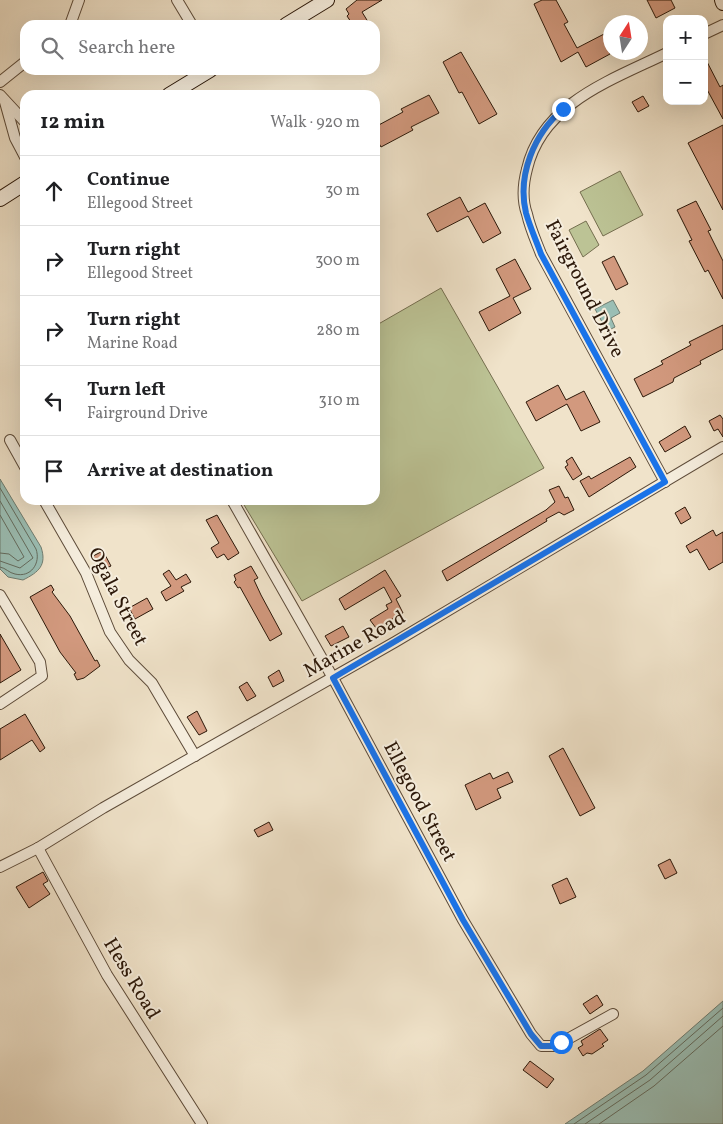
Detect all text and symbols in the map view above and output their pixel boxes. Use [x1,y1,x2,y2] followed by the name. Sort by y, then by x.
[603,15,648,60] north arrow
[663,15,708,105] map controls
[663,15,708,60] button: +
[20,20,380,75] search box
[38,34,66,62] icon: search
[78,35,175,61] text: Search here
[663,60,708,105] button: −
[552,98,575,121] route end
[40,108,105,137] text: 12 min
[270,112,360,134] text: Walk · 920 m
[87,167,170,193] text: Continue
[40,177,68,205] icon: ahead
[325,180,360,202] text: 30 m
[87,193,193,215] text: Ellegood Street
[537,215,631,363] street label: Fairground Drive
[87,237,180,263] text: Turn right
[40,247,68,275] icon: right
[315,250,360,272] text: 300 m
[87,263,193,285] text: Ellegood Street
[87,307,180,333] text: Turn right
[40,317,68,345] icon: right
[316,320,360,342] text: 280 m
[87,333,178,355] text: Marine Road
[87,377,166,403] text: Turn left
[40,387,68,415] icon: left
[319,390,360,412] text: 310 m
[87,403,208,425] text: Fairground Drive
[40,457,68,485] icon: arrive
[87,458,273,484] text: Arrive at destination
[80,543,154,651] street label: Ogala Street
[299,604,411,686] street label: Marine Road
[375,737,463,867] street label: Ellegood Street
[96,933,166,1025] street label: Hess Road
[550,1031,573,1054] route start

